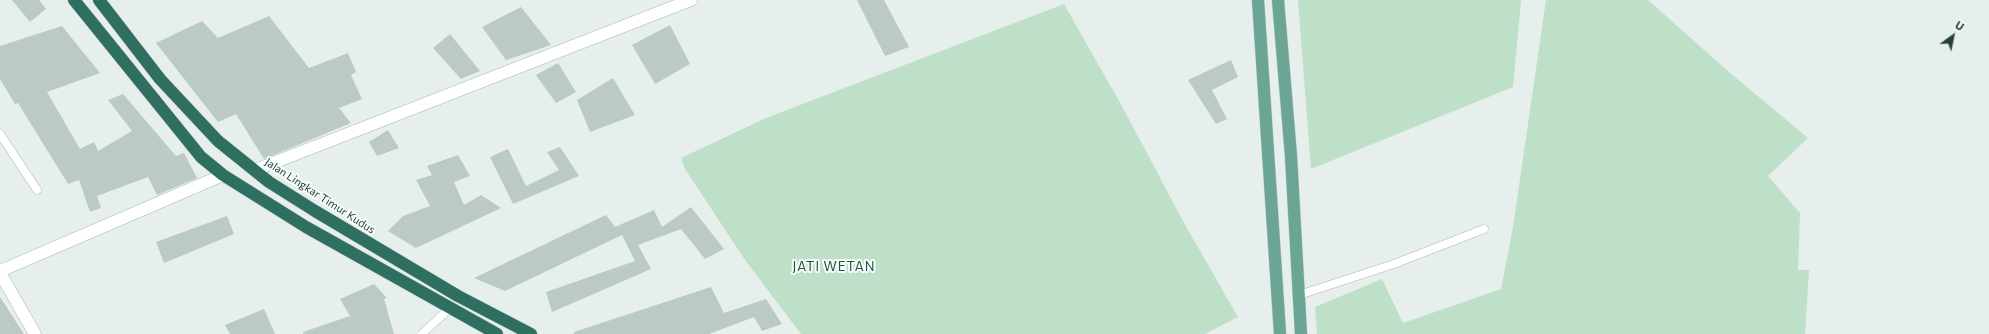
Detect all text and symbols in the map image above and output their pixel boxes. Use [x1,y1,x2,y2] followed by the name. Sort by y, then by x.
[1933,16,1973,56] north arrow
[1953,18,1967,33] text: U
[263,155,377,237] street label: Jalan Lingkar Timur Kudus
[792,259,876,275] district label: JATI WETAN

